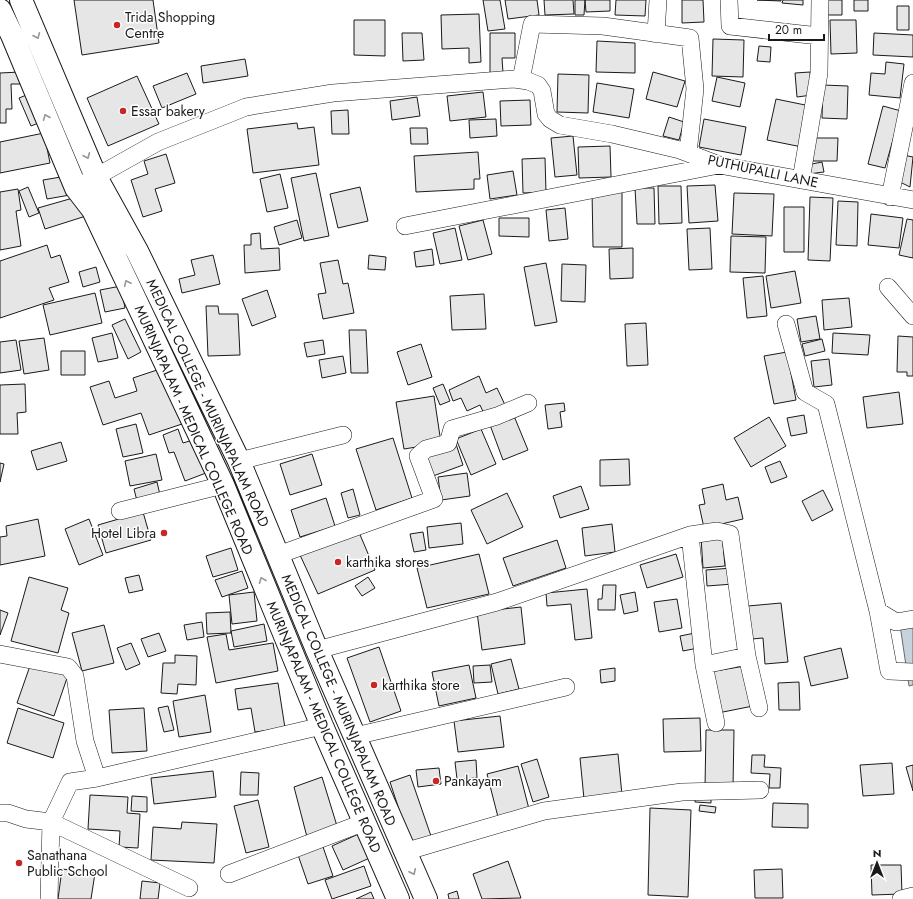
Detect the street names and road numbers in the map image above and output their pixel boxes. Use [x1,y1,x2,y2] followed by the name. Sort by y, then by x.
[706,150,820,192] street label: PUTHUPALLI LANE
[142,276,274,530] street label: MEDICAL COLLEGE - MURINJAPALAM ROAD
[130,302,258,558] street label: MURINJAPALAM - MEDICAL COLLEGE ROAD
[277,571,401,829] street label: MEDICAL COLLEGE - MURINJAPALAM ROAD
[262,598,386,856] street label: MURINJAPALAM - MEDICAL COLLEGE ROAD

